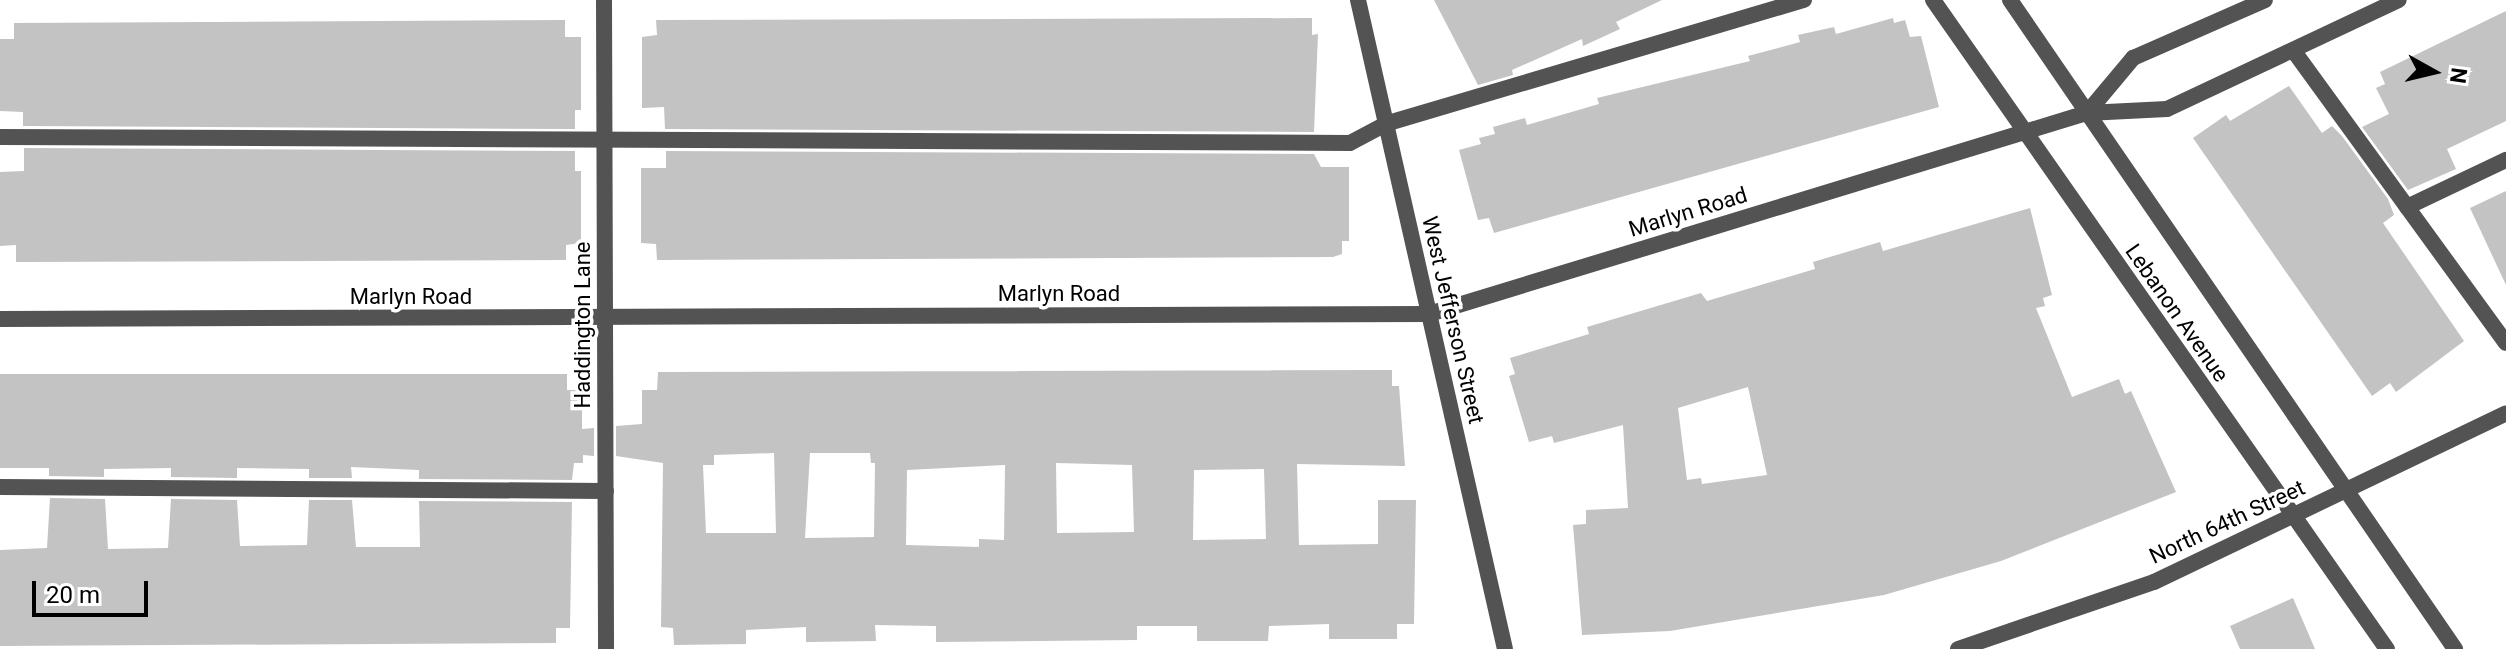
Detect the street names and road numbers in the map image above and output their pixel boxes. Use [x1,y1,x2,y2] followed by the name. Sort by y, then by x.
[1626,181,1750,243] street label: Marlyn Road
[1416,214,1490,426] street label: West Jefferson Street
[2120,239,2234,387] street label: Lebanon Avenue
[570,241,596,409] street label: Haddington Lane
[998,281,1120,307] street label: Marlyn Road
[350,284,472,310] street label: Marlyn Road
[2145,474,2309,570] street label: North 64th Street

